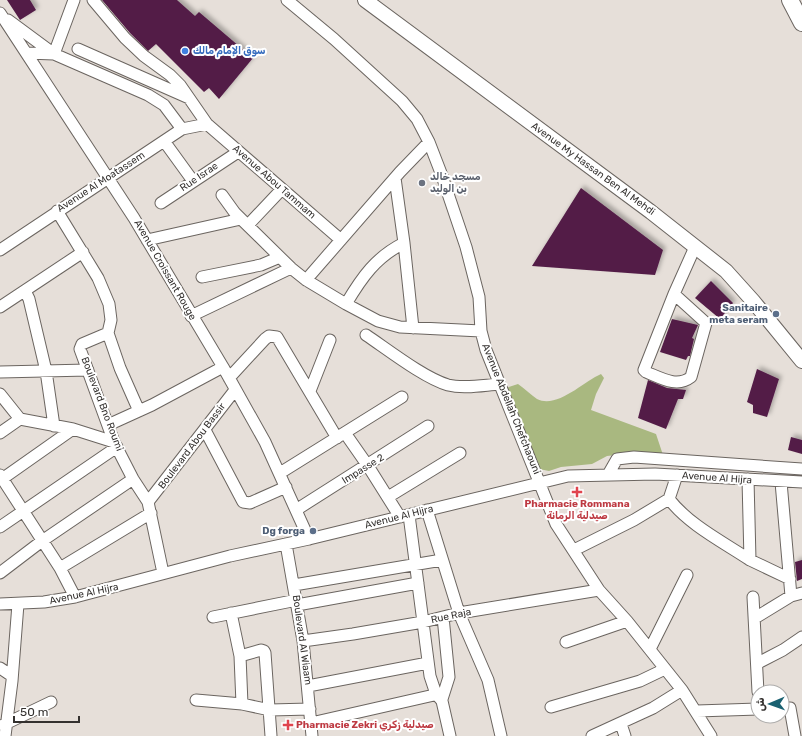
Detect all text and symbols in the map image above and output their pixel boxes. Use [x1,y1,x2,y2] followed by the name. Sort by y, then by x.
[193,45,265,58] place label: سوق الإمام مالك
[180,46,190,56] marker: سوق الإمام مالك
[529,120,657,218] street label: Avenue My Hassan Ben Al Mehdi
[230,143,318,221] street label: Avenue Abou Tammam
[55,149,147,215] street label: Avenue Al Moatassem
[178,160,221,194] street label: Rue Israe
[430,171,481,195] place label: مسجد خالد بن الوليد
[417,178,427,188] marker: مسجد خالد بن الوليد
[131,218,199,323] street label: Avenue Croissant Rouge
[709,302,768,326] place label: Sanitaire meta seram
[771,309,781,319] marker: Sanitaire meta seram
[479,342,543,476] street label: Avenue Abdellah Chefchaouni
[79,355,125,453] street label: Boulevard Bno Roumi
[156,401,228,491] street label: Boulevard Abou Bassir
[340,451,386,487] street label: Impasse 2
[682,470,752,486] street label: Avenue Al Hijra
[572,487,582,497] marker: Pharmacie Rommana صيدلية الرمانة
[524,498,630,522] place label: Pharmacie Rommana صيدلية الرمانة
[364,503,434,531] street label: Avenue Al Hijra
[262,525,305,537] place label: Dg forga
[308,526,318,536] marker: Dg forga
[48,581,120,607] street label: Avenue Al Hijra
[290,594,314,686] street label: Boulevard Al Wiaam
[430,606,472,626] street label: Rue Raja
[750,684,790,724] north arrow
[754,697,767,712] text: ش
[14,698,79,724] scale bar
[20,705,48,719] text: 50 m
[296,719,434,732] place label: Pharmacie Zekri صيدلية زكري
[283,720,293,730] marker: Pharmacie Zekri صيدلية زكري

